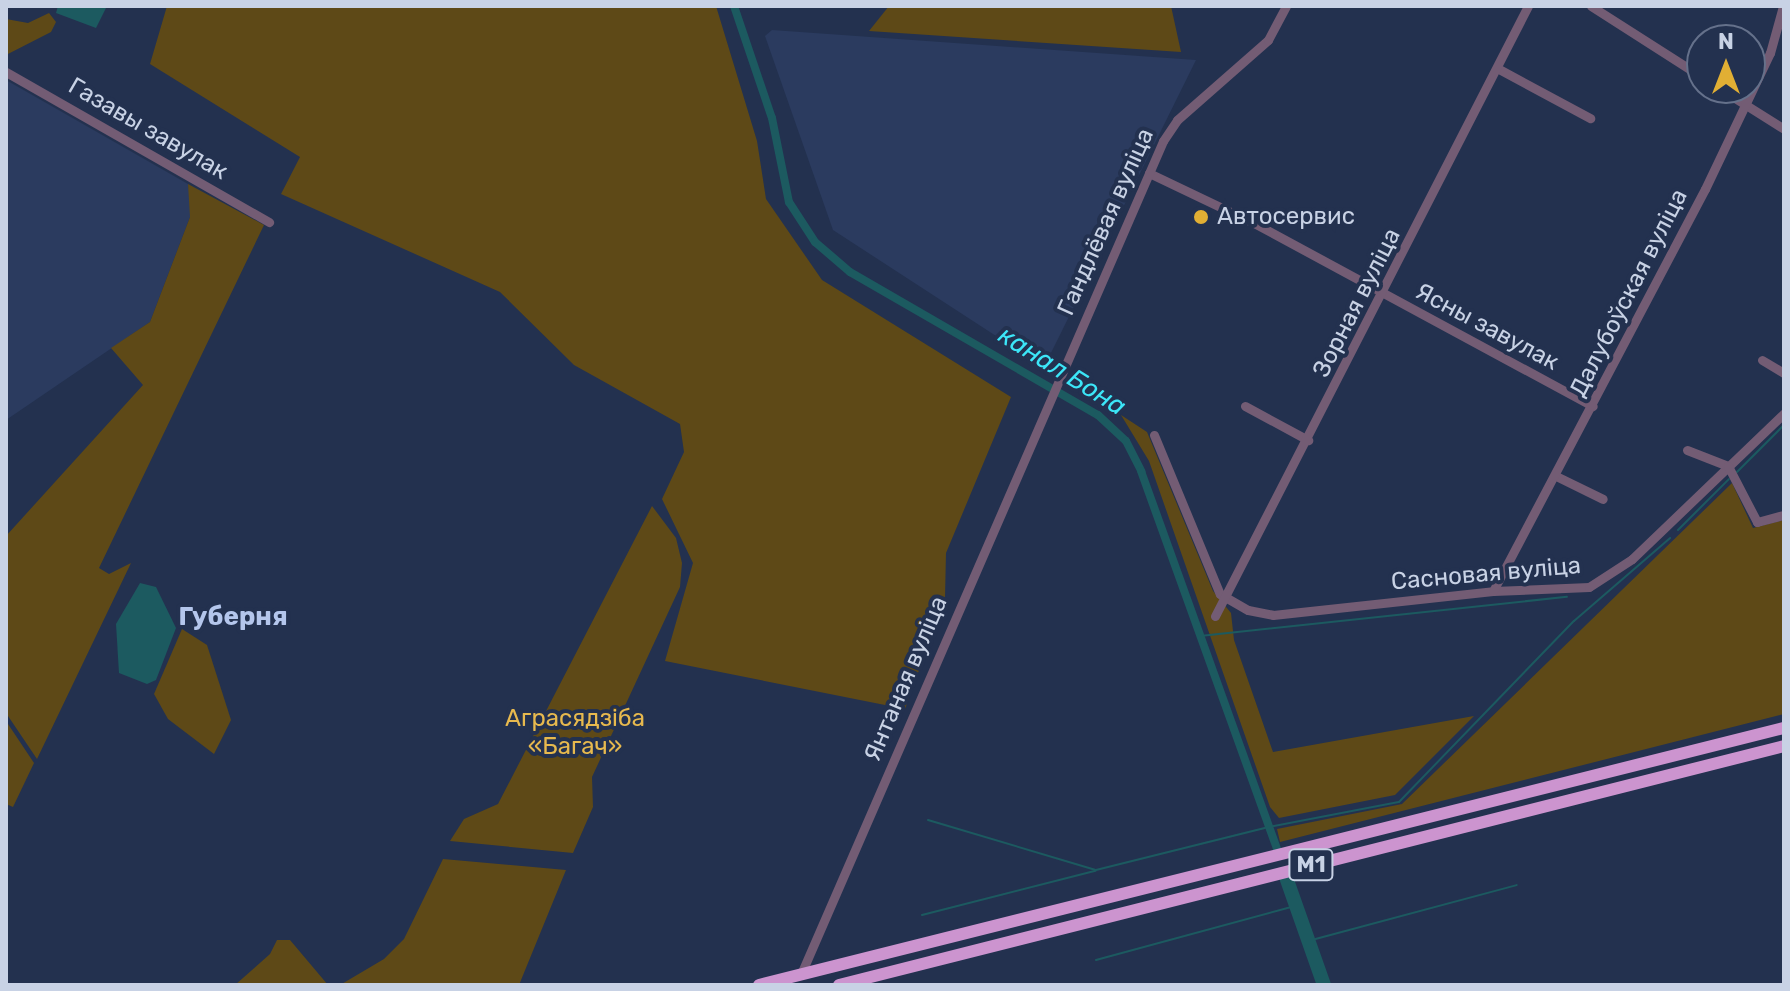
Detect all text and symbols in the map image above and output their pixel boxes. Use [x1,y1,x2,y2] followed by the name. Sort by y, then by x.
[1686,24,1766,104] north arrow
[1718,28,1734,55] text: N
[63,72,233,186] street label: Газавы завулак
[1052,124,1160,320] street label: Гандлёвая вуліца
[1564,184,1694,402] street label: Далубоўская вуліца
[1217,203,1355,231] place label: Автосервис
[1192,208,1210,226] marker: Автосервис
[1307,224,1407,382] street label: Зорная вуліца
[1410,277,1564,377] street label: Ясны завулак
[993,320,1131,422] water label: канал Бона
[1390,551,1582,597] street label: Сасновая вуліца
[858,592,954,766] street label: Янтаная вуліца
[178,601,288,633] district label: Губерня
[505,705,645,761] park label: Аграсядзіба «Багач»
[1287,847,1335,883] road number: М1

